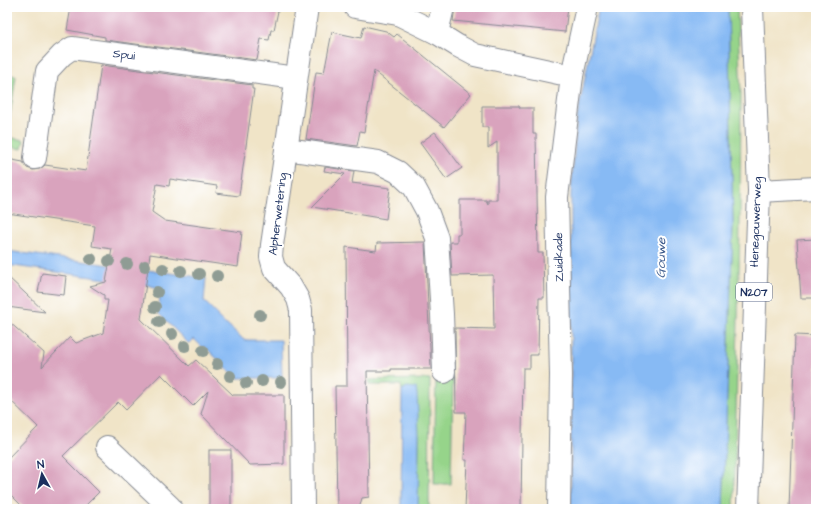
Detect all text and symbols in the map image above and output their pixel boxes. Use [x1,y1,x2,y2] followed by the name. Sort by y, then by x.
[112,45,136,65] street label: Spui
[264,172,293,257] street label: Alpherwetering
[746,176,767,268] street label: Henegouwerweg
[550,232,568,282] street label: Zuidkade
[652,237,670,278] water label: Gouwe
[736,283,772,301] road number: N207
[22,454,62,494] north arrow
[36,457,45,473] text: N

